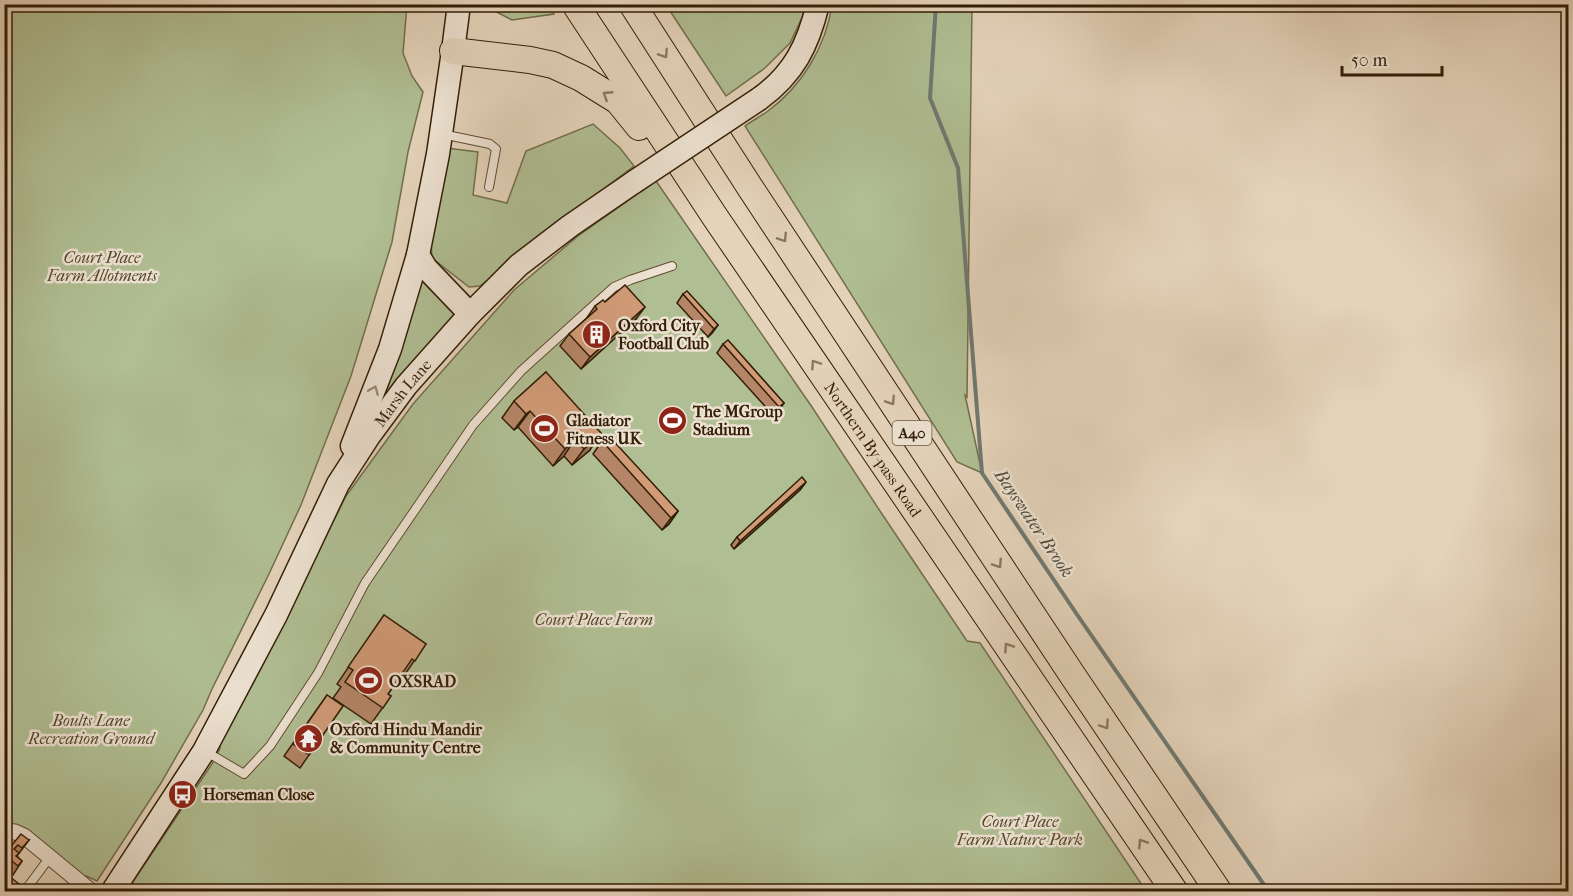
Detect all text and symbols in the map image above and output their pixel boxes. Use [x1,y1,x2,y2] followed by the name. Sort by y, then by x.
[1342,39,1442,77] scale bar
[657,47,668,58] one-way arrow
[1351,50,1388,71] text: 50 m
[603,91,614,102] one-way arrow
[776,231,787,242] one-way arrow
[46,248,158,285] park label: Court Place Farm Allotments
[617,316,710,353] place label: Oxford City Football Club
[581,318,613,350] building icon: Oxford City Football Club
[370,355,436,431] street label: Marsh Lane
[811,360,822,371] one-way arrow
[820,379,926,521] street label: Northern By-pass Road
[367,386,379,397] one-way arrow
[884,394,895,405] one-way arrow
[692,402,783,439] place label: The MGroup Stadium
[656,404,688,436] sports icon: The MGroup Stadium
[565,411,643,448] place label: Gladiator Fitness UK
[529,413,561,445] sports icon: Gladiator Fitness UK
[892,421,932,445] road number: A40
[989,464,1077,581] water label: Bayswater Brook
[991,557,1002,568] one-way arrow
[535,610,653,629] park label: Court Place Farm
[1004,642,1015,653] one-way arrow
[352,665,384,697] sports icon: OXSRAD
[389,672,456,691] place label: OXSRAD
[27,711,156,748] park label: Boults Lane Recreation Ground
[1098,718,1109,729] one-way arrow
[330,720,483,758] place label: Oxford Hindu Mandir & Community Centre
[293,722,325,754] temple icon: Oxford Hindu Mandir & Community Centre
[166,778,198,810] bus stop icon: Horseman Close
[203,785,315,804] place label: Horseman Close
[956,812,1083,849] park label: Court Place Farm Nature Park
[1138,838,1149,849] one-way arrow

